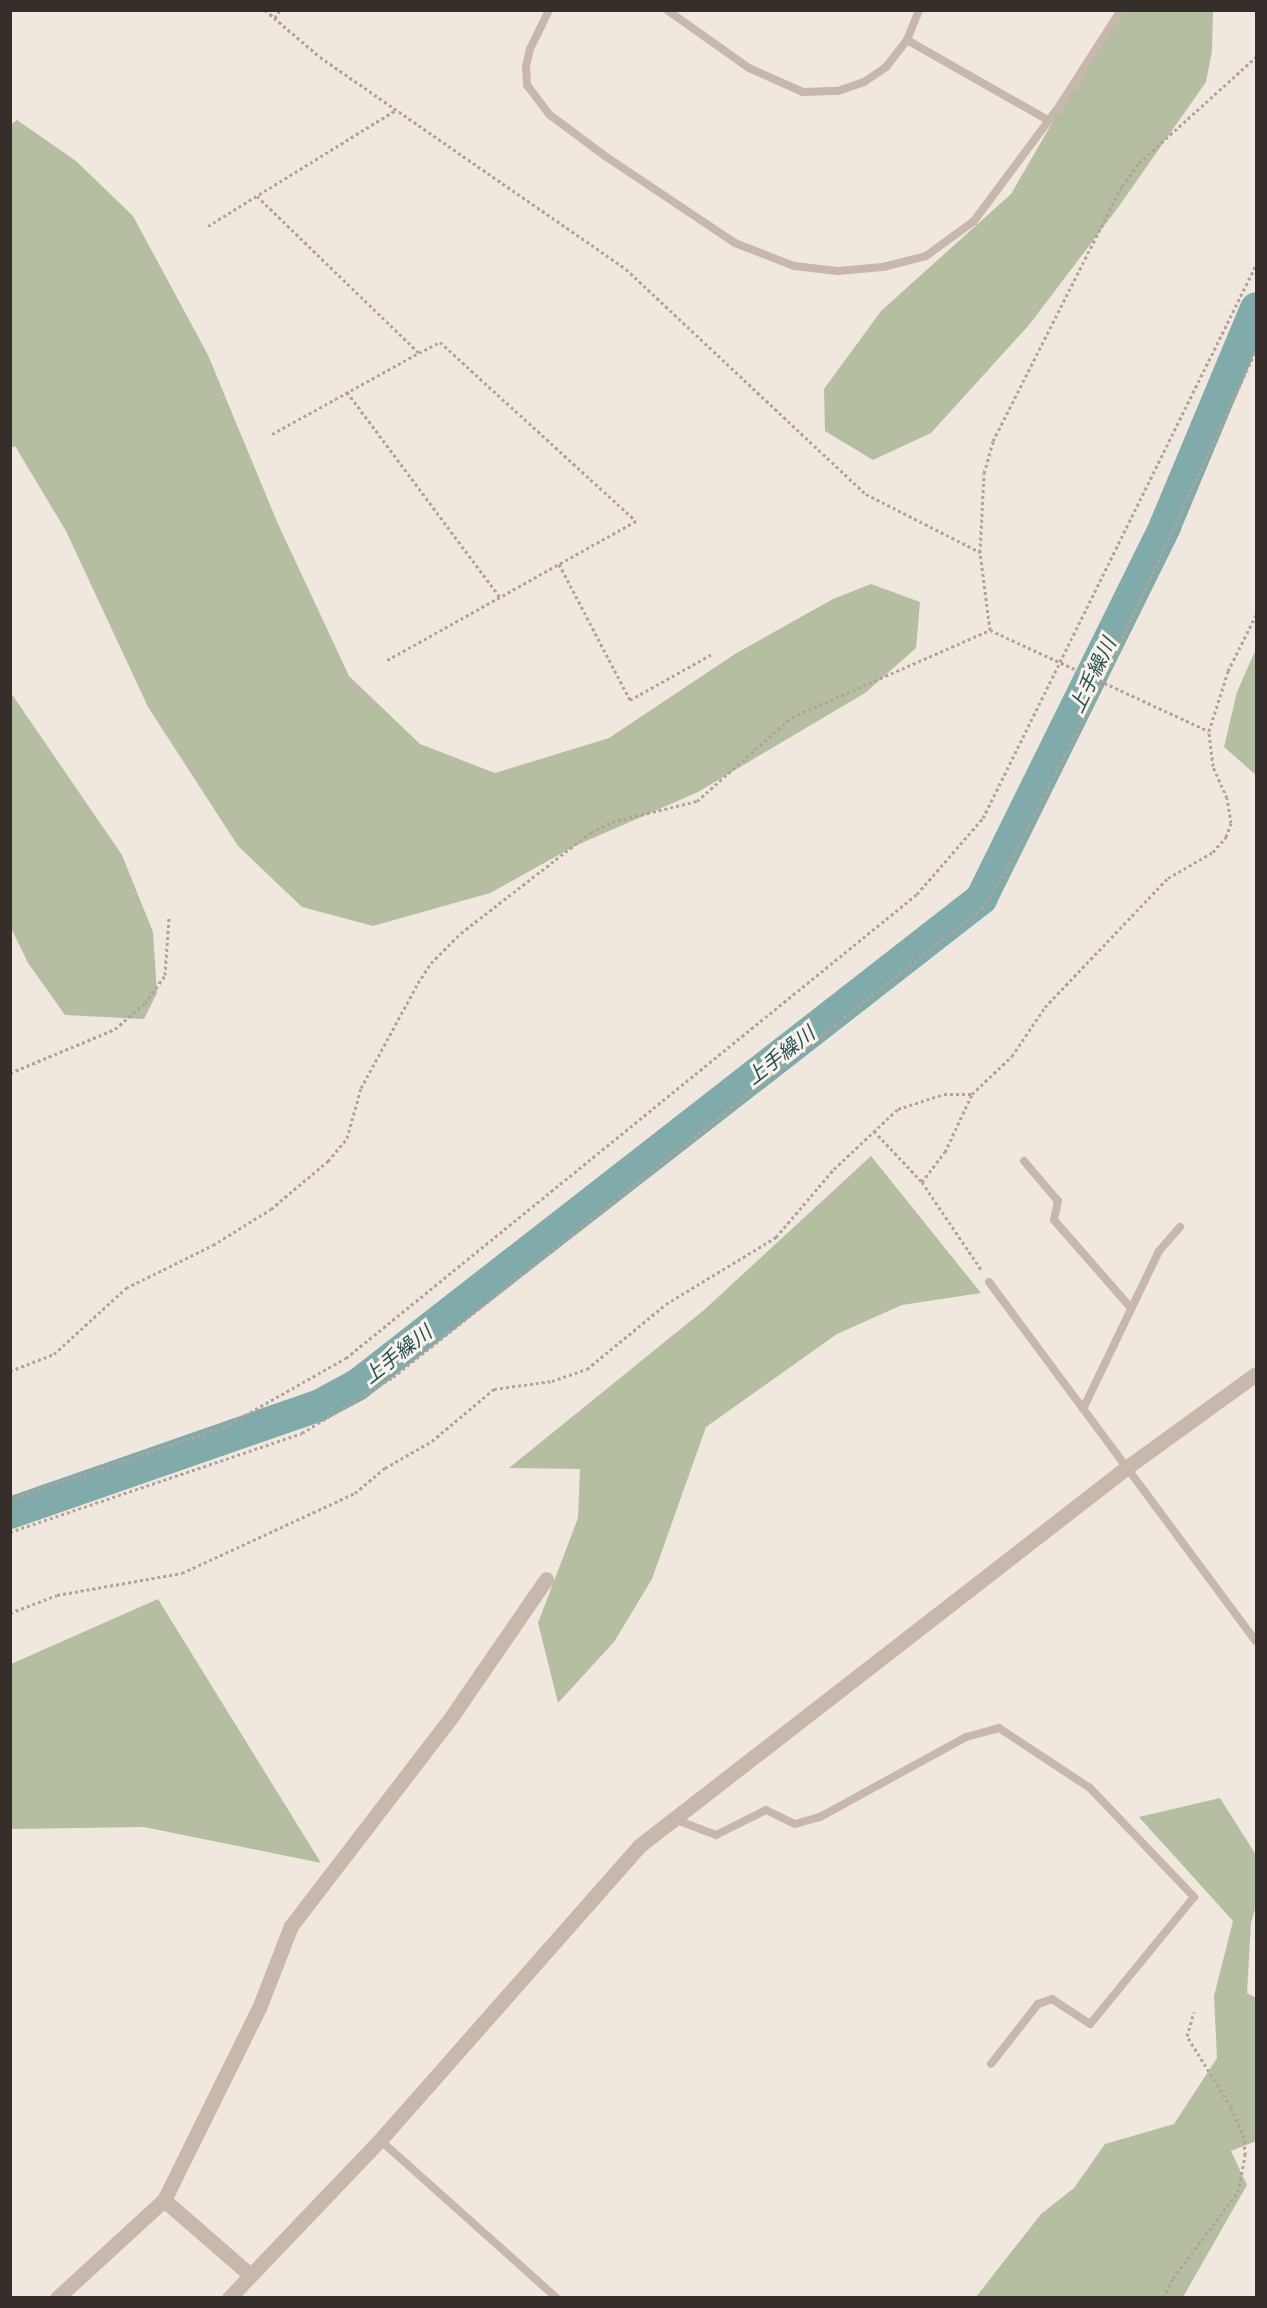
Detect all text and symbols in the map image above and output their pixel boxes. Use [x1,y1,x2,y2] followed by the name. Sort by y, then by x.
[1064,634,1120,716] water label: 上手繰川
[741,1021,819,1089] water label: 上手繰川
[358,1320,436,1388] water label: 上手繰川

